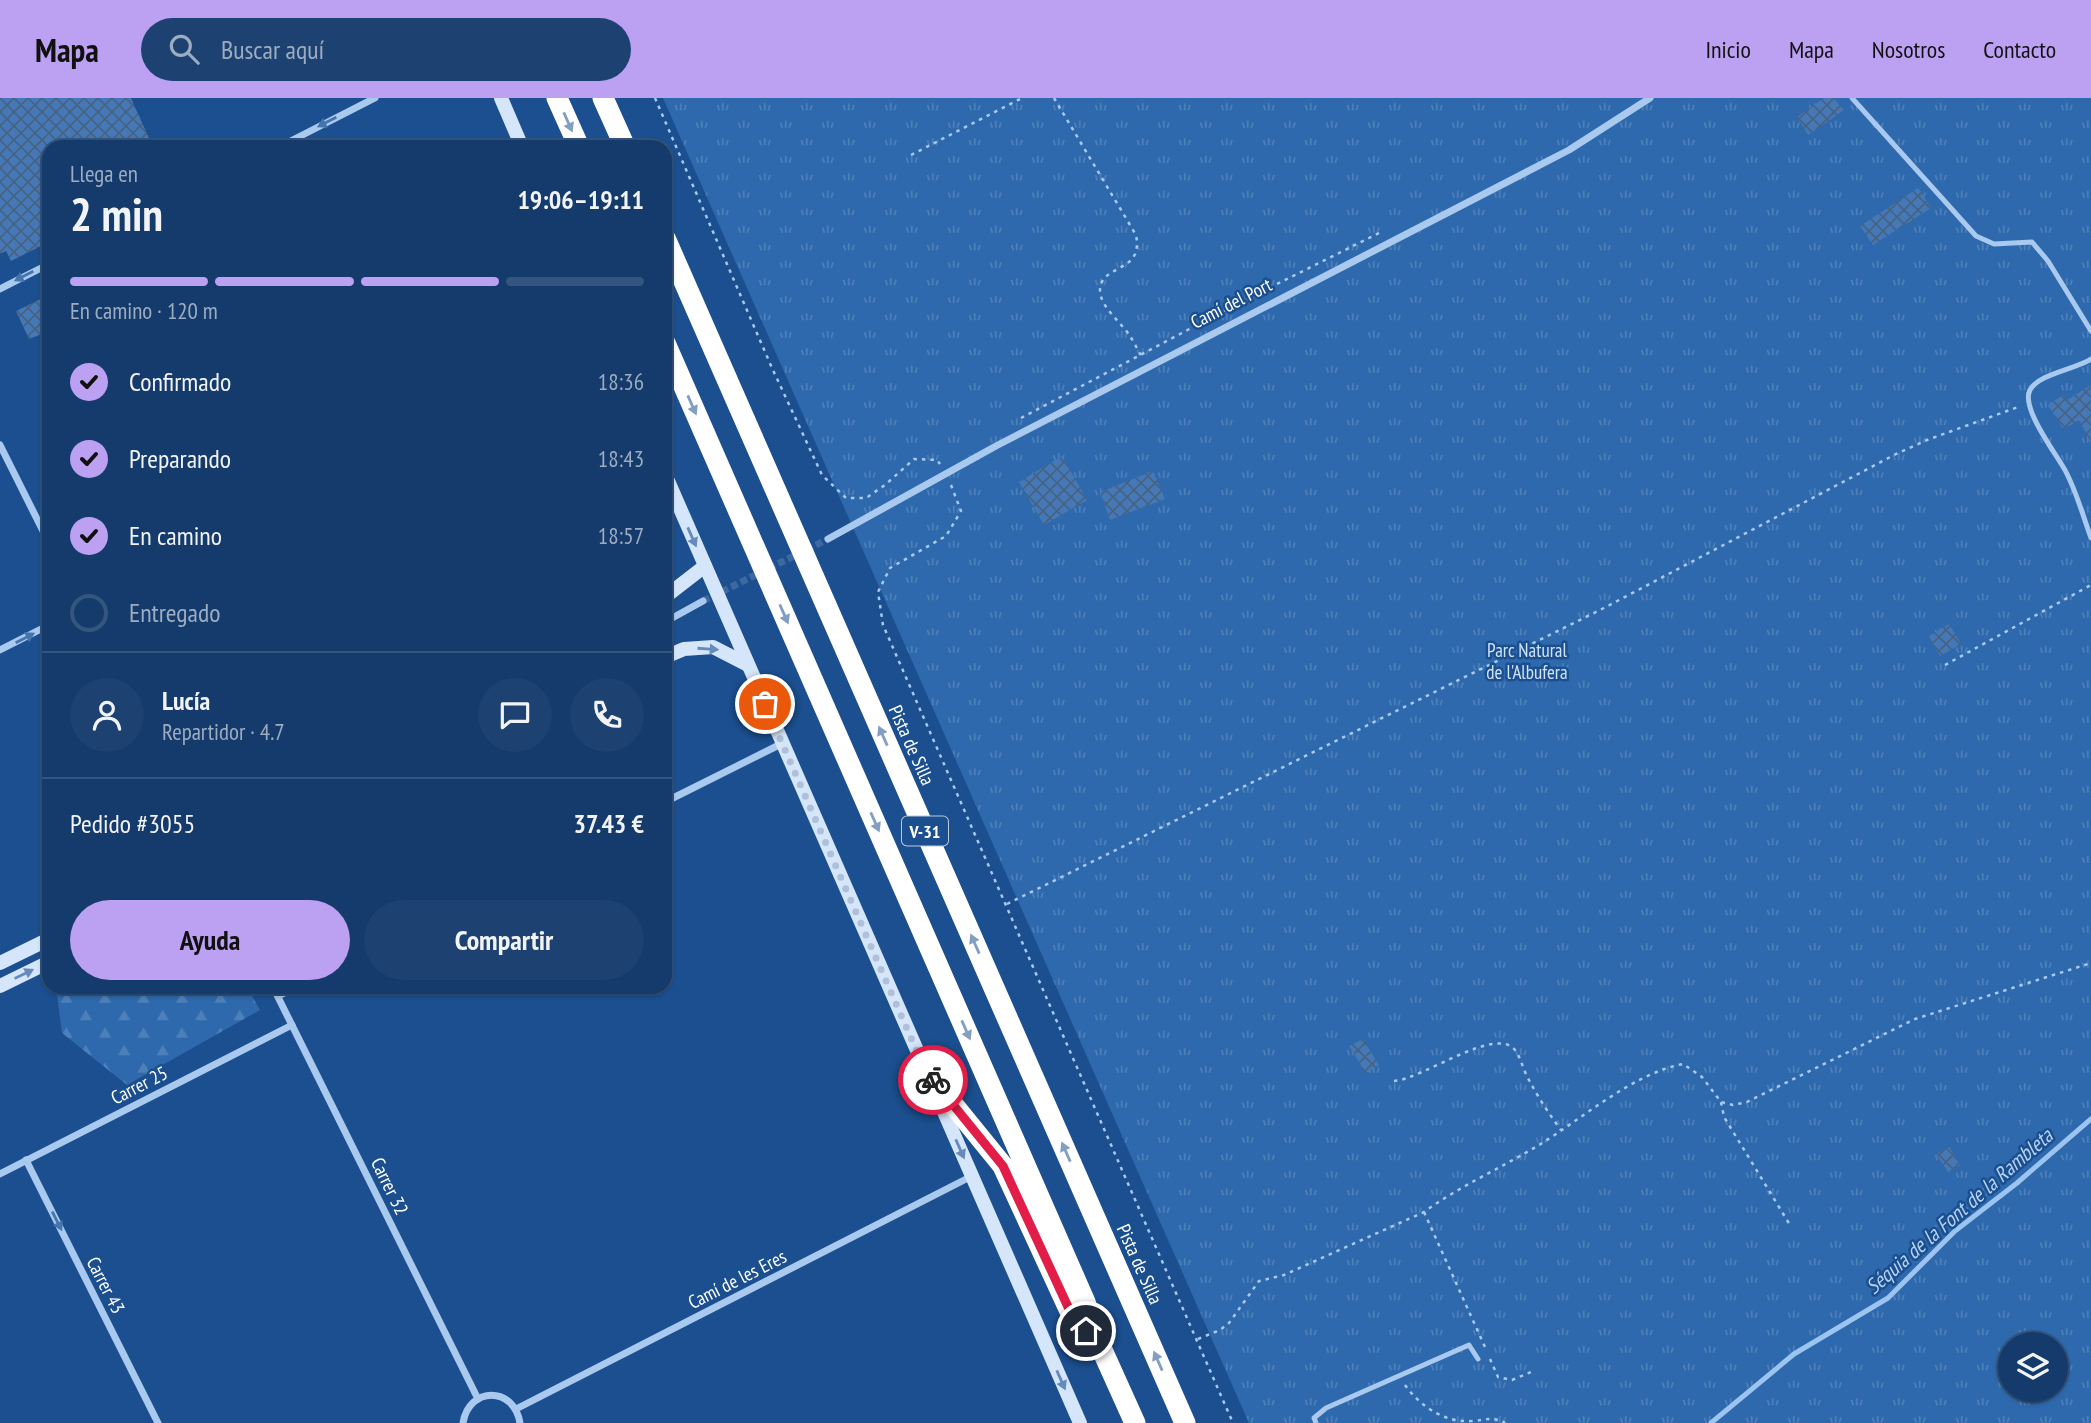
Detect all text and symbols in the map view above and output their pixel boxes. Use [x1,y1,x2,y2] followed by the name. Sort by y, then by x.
[141,18,631,81] search box
[35,28,99,71] text: Mapa
[165,30,203,68] icon: search
[221,33,324,66] text: Buscar aquí
[1705,34,1751,65] text: Inicio
[1789,34,1834,65] text: Mapa
[1872,34,1945,65] text: Nosotros
[1983,34,2056,65] text: Contacto
[563,112,574,133] one-way arrow
[317,117,337,128] one-way arrow
[70,159,138,188] text: Llega en
[517,183,644,216] text: 19:06–19:11
[70,184,163,244] text: 2 min
[14,270,34,282] one-way arrow
[1186,272,1276,334] street label: Camí del Port
[70,296,218,325] text: En camino · 120 m
[70,363,108,401] icon: check
[129,365,231,398] text: Confirmado
[598,367,644,396] text: 18:36
[687,395,698,416] one-way arrow
[70,440,108,478] icon: check
[129,442,231,475] text: Preparando
[598,444,644,473] text: 18:43
[70,517,108,555] icon: check
[129,519,222,552] text: En camino
[598,521,644,550] text: 18:57
[686,527,698,547] one-way arrow
[129,596,221,629] text: Entregado
[779,603,790,624] one-way arrow
[15,632,35,644] one-way arrow
[1486,638,1568,684] park label: Parc Natural de l'Albufera
[697,644,719,655] one-way arrow
[735,674,795,734] pin
[70,678,144,752] button: person
[478,678,552,752] button: chat
[570,678,644,752] button: phone
[162,684,210,717] text: Lucía
[746,685,784,723] icon: bag
[884,701,940,789] street label: Pista de Silla
[162,717,285,746] text: Repartidor · 4.7
[877,725,888,746] one-way arrow
[70,807,195,840] text: Pedido #3055
[574,807,644,840] text: 37.43 €
[869,812,881,832] one-way arrow
[902,816,948,846] road number: V-31
[70,900,350,980] button: Ayuda
[364,900,644,980] button: Compartir
[969,934,981,954] one-way arrow
[15,969,35,981] one-way arrow
[961,1020,972,1041] one-way arrow
[898,1045,968,1115] courier
[107,1061,171,1109] street label: Carrer 25
[914,1061,952,1099] icon: bike
[1860,1121,2059,1300] water label: Séquia de la Font de la Rambleta
[955,1139,966,1160] one-way arrow
[1060,1142,1072,1162] one-way arrow
[366,1153,414,1219] street label: Carrer 32
[51,1211,62,1231] one-way arrow
[1112,1220,1168,1308] street label: Pista de Silla
[684,1244,790,1314] street label: Camí de les Eres
[82,1253,130,1317] street label: Carrer 43
[1056,1301,1116,1361] pin
[1067,1312,1105,1350] icon: home
[1998,1332,2068,1402] map controls
[1998,1332,2068,1402] button: layers
[1152,1350,1163,1371] one-way arrow
[1055,1370,1067,1390] one-way arrow

